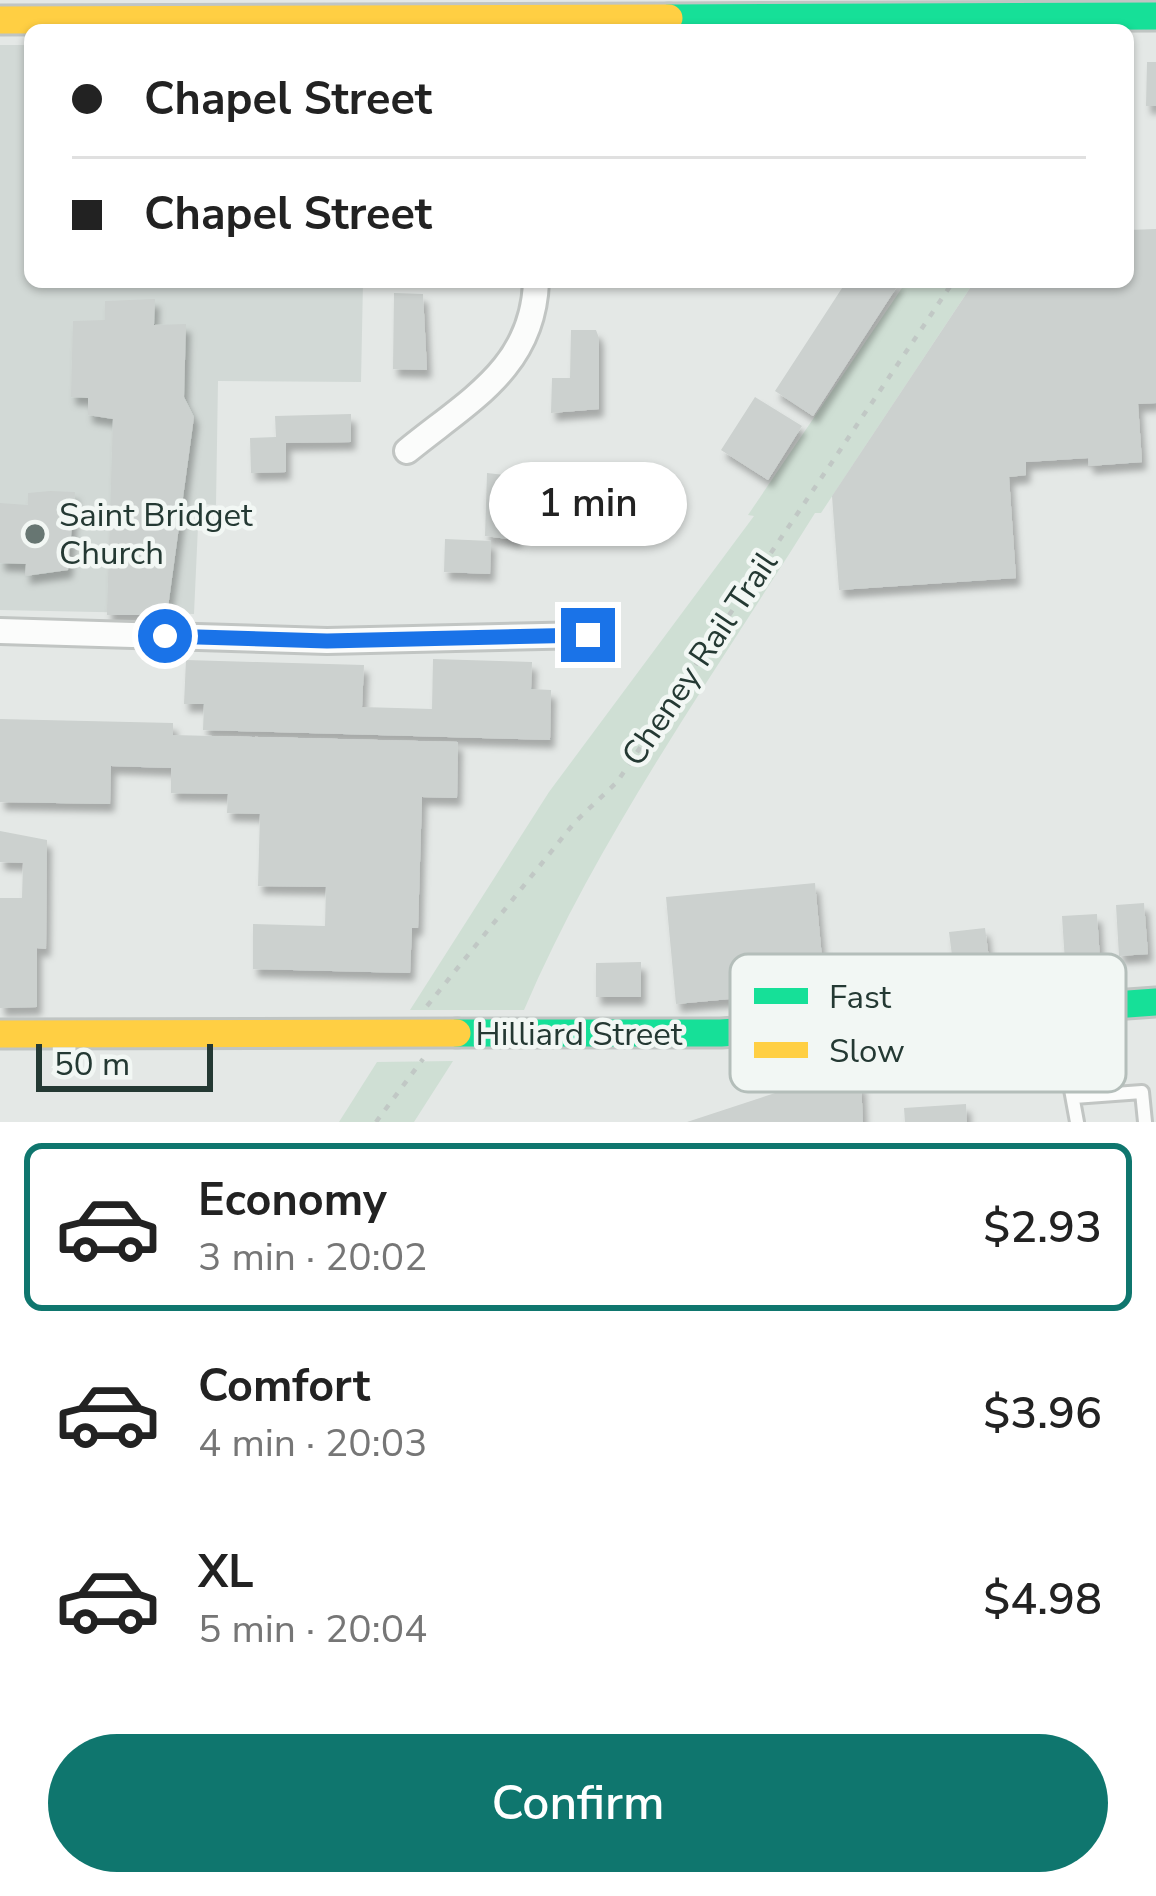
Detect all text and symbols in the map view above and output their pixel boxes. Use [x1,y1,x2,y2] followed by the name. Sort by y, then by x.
[144,69,432,130] text: Chapel Street
[144,184,432,245] text: Chapel Street
[489,461,687,545] callout: 1 min
[538,477,638,530] text: 1 min
[59,493,253,576] place label: Saint Bridget Church
[22,521,48,547] marker: Saint Bridget Church
[612,543,788,775] street label: Cheney Rail Trail
[561,608,615,662] route end
[138,609,192,663] route start
[730,954,1126,1092] legend
[829,975,892,1020] text: Fast
[476,1012,683,1057] street label: Hilliard Street
[829,1029,905,1074] text: Slow
[36,1038,213,1091] scale bar
[54,1042,130,1087] text: 50 m
[198,1170,387,1231] text: Economy
[54,1173,162,1281] icon: car
[983,1197,1102,1258] text: $2.93
[198,1231,427,1284] text: 3 min · 20:02
[198,1356,370,1417] text: Comfort
[54,1359,162,1467] icon: car
[983,1383,1102,1444] text: $3.96
[198,1417,427,1470] text: 4 min · 20:03
[198,1542,254,1603] text: XL
[54,1545,162,1653] icon: car
[983,1569,1102,1630] text: $4.98
[198,1603,427,1656] text: 5 min · 20:04
[48,1734,1108,1872] button: Confirm

